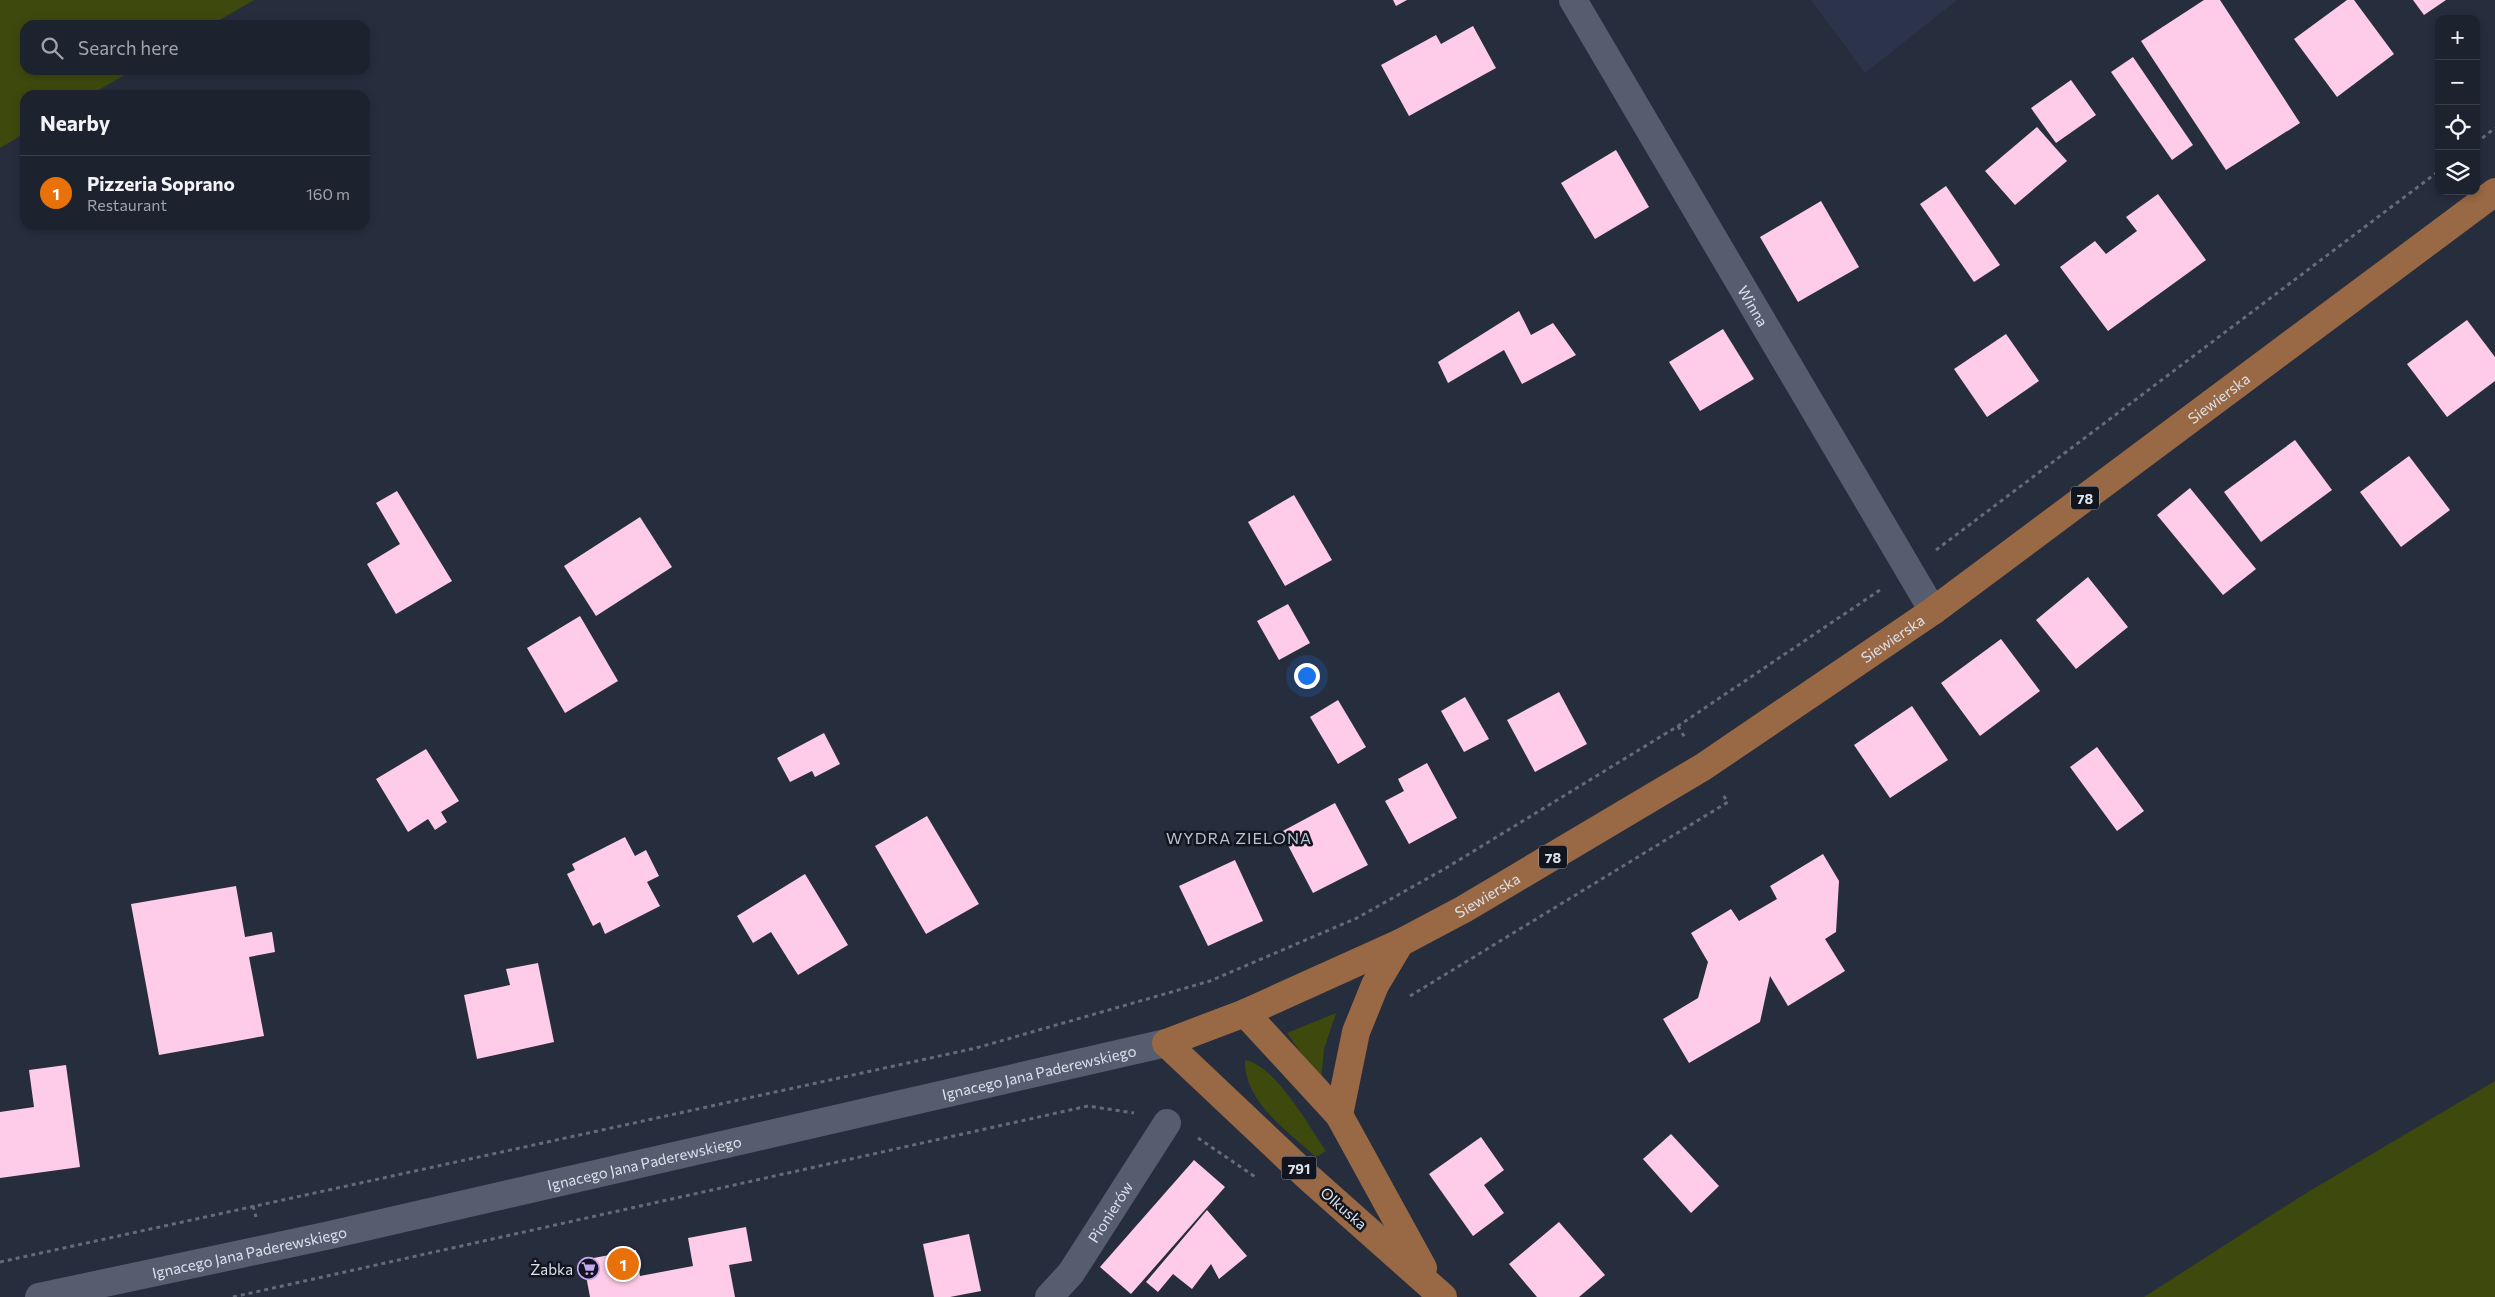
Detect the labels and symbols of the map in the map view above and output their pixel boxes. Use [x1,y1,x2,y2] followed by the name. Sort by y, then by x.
[1734,282,1772,329] street label: Winna
[2184,369,2253,427] street label: Siewierska
[2071,486,2099,509] road number: 78
[1857,611,1928,666] street label: Siewierska
[1294,663,1320,689] your location
[1166,828,1312,847] district label: WYDRA ZIELONA
[1539,846,1567,869] road number: 78
[1452,869,1523,921] street label: Siewierska
[940,1041,1138,1103] street label: Ignacego Jana Paderewskiego
[546,1132,743,1194] street label: Ignacego Jana Paderewskiego
[1282,1156,1316,1180] road number: 791
[1084,1178,1136,1246] street label: Pionierów
[1317,1183,1371,1233] street label: Olkuska
[150,1222,348,1282] street label: Ignacego Jana Paderewskiego
[607,1245,639,1283] pin: 1
[577,1257,601,1281] supermarket icon: Żabka
[530,1260,573,1278] place label: Żabka

